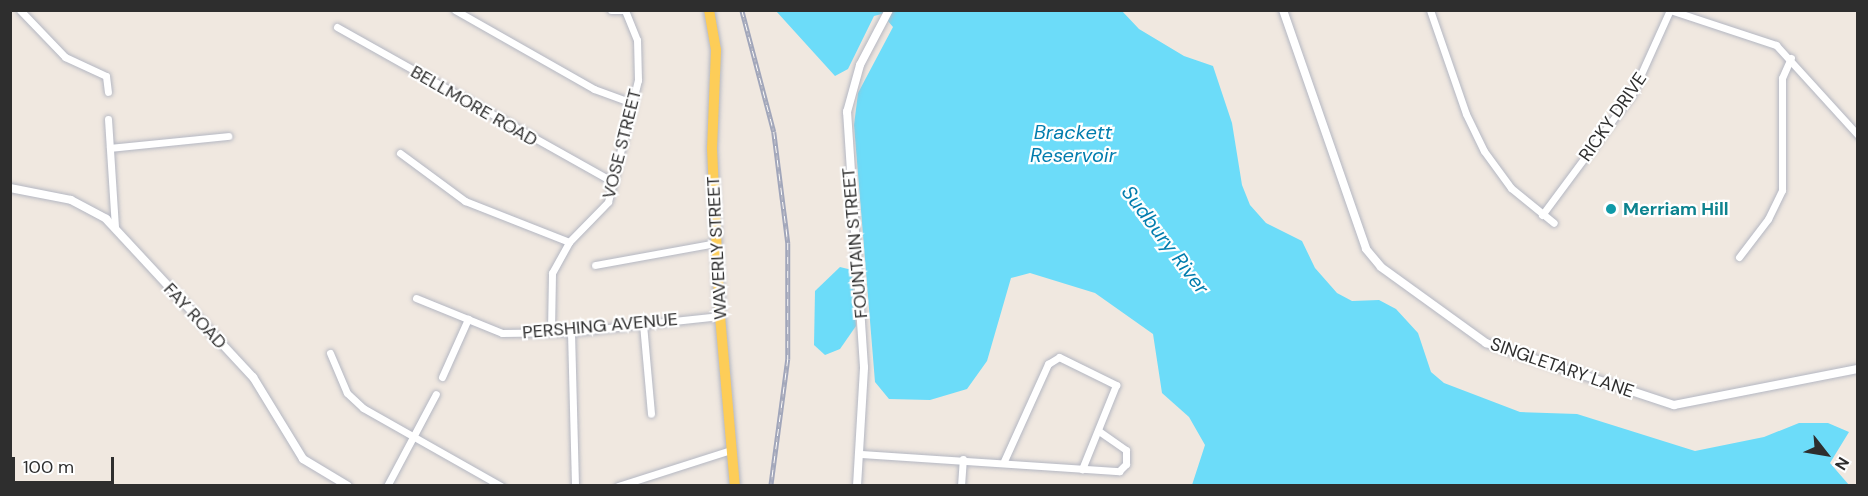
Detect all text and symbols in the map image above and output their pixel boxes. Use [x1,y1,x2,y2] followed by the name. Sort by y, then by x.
[407,61,541,151] street label: BELLMORE ROAD
[1575,69,1651,165] street label: RICKY DRIVE
[598,87,646,201] street label: VOSE STREET
[1030,121,1116,168] water label: Brackett Reservoir
[838,167,872,319] street label: FOUNTAIN STREET
[702,176,732,320] street label: WAVERLY STREET
[1116,181,1214,299] water label: Sudbury River
[1623,198,1729,220] place label: Merriam Hill
[1604,202,1618,216] marker: Merriam Hill
[159,279,231,353] street label: FAY ROAD
[521,308,679,344] street label: PERSHING AVENUE
[1487,333,1637,403] street label: SINGLETARY LANE
[1796,424,1856,484] north arrow
[15,445,117,483] scale bar
[1830,453,1854,474] text: N
[23,455,74,479] text: 100 m

